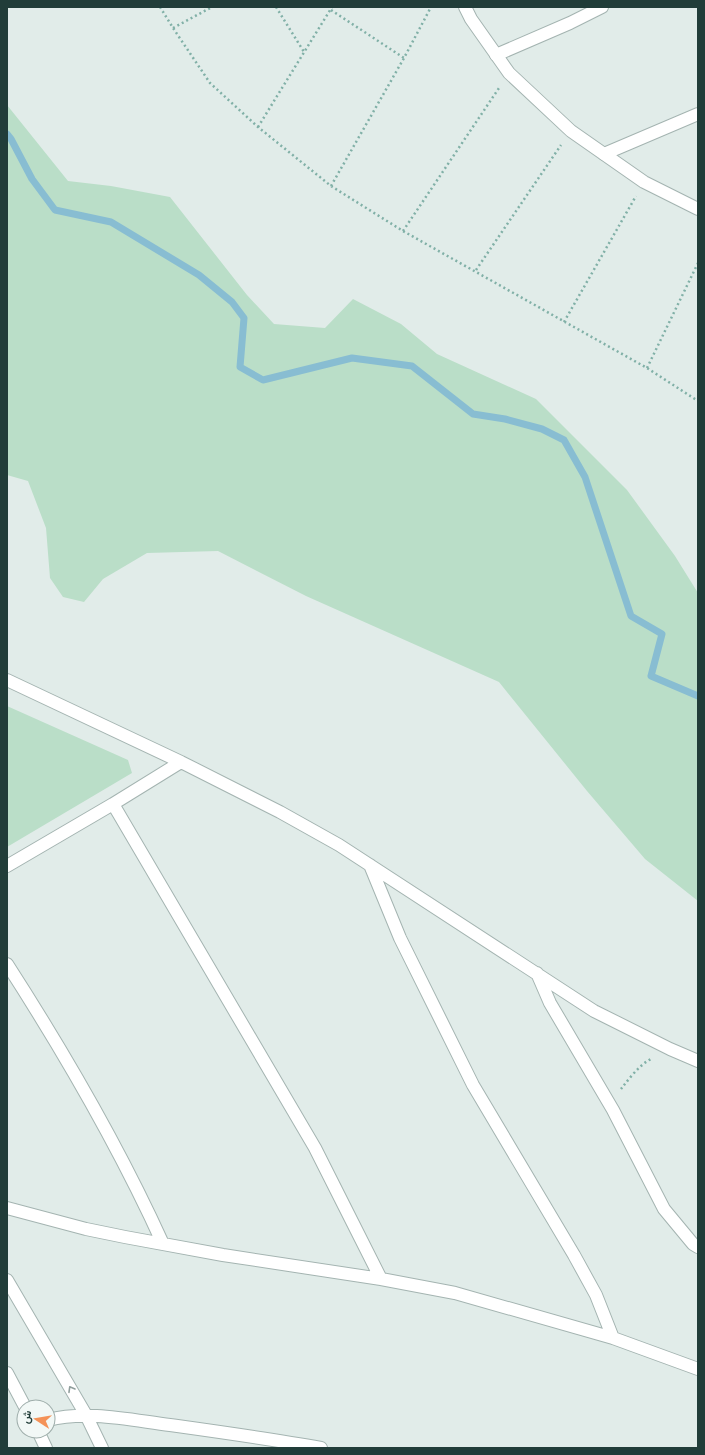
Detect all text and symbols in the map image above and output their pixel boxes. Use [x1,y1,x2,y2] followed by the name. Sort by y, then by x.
[68,1386,75,1393] one-way arrow
[16,1399,56,1439] north arrow
[20,1409,34,1425] text: ش

